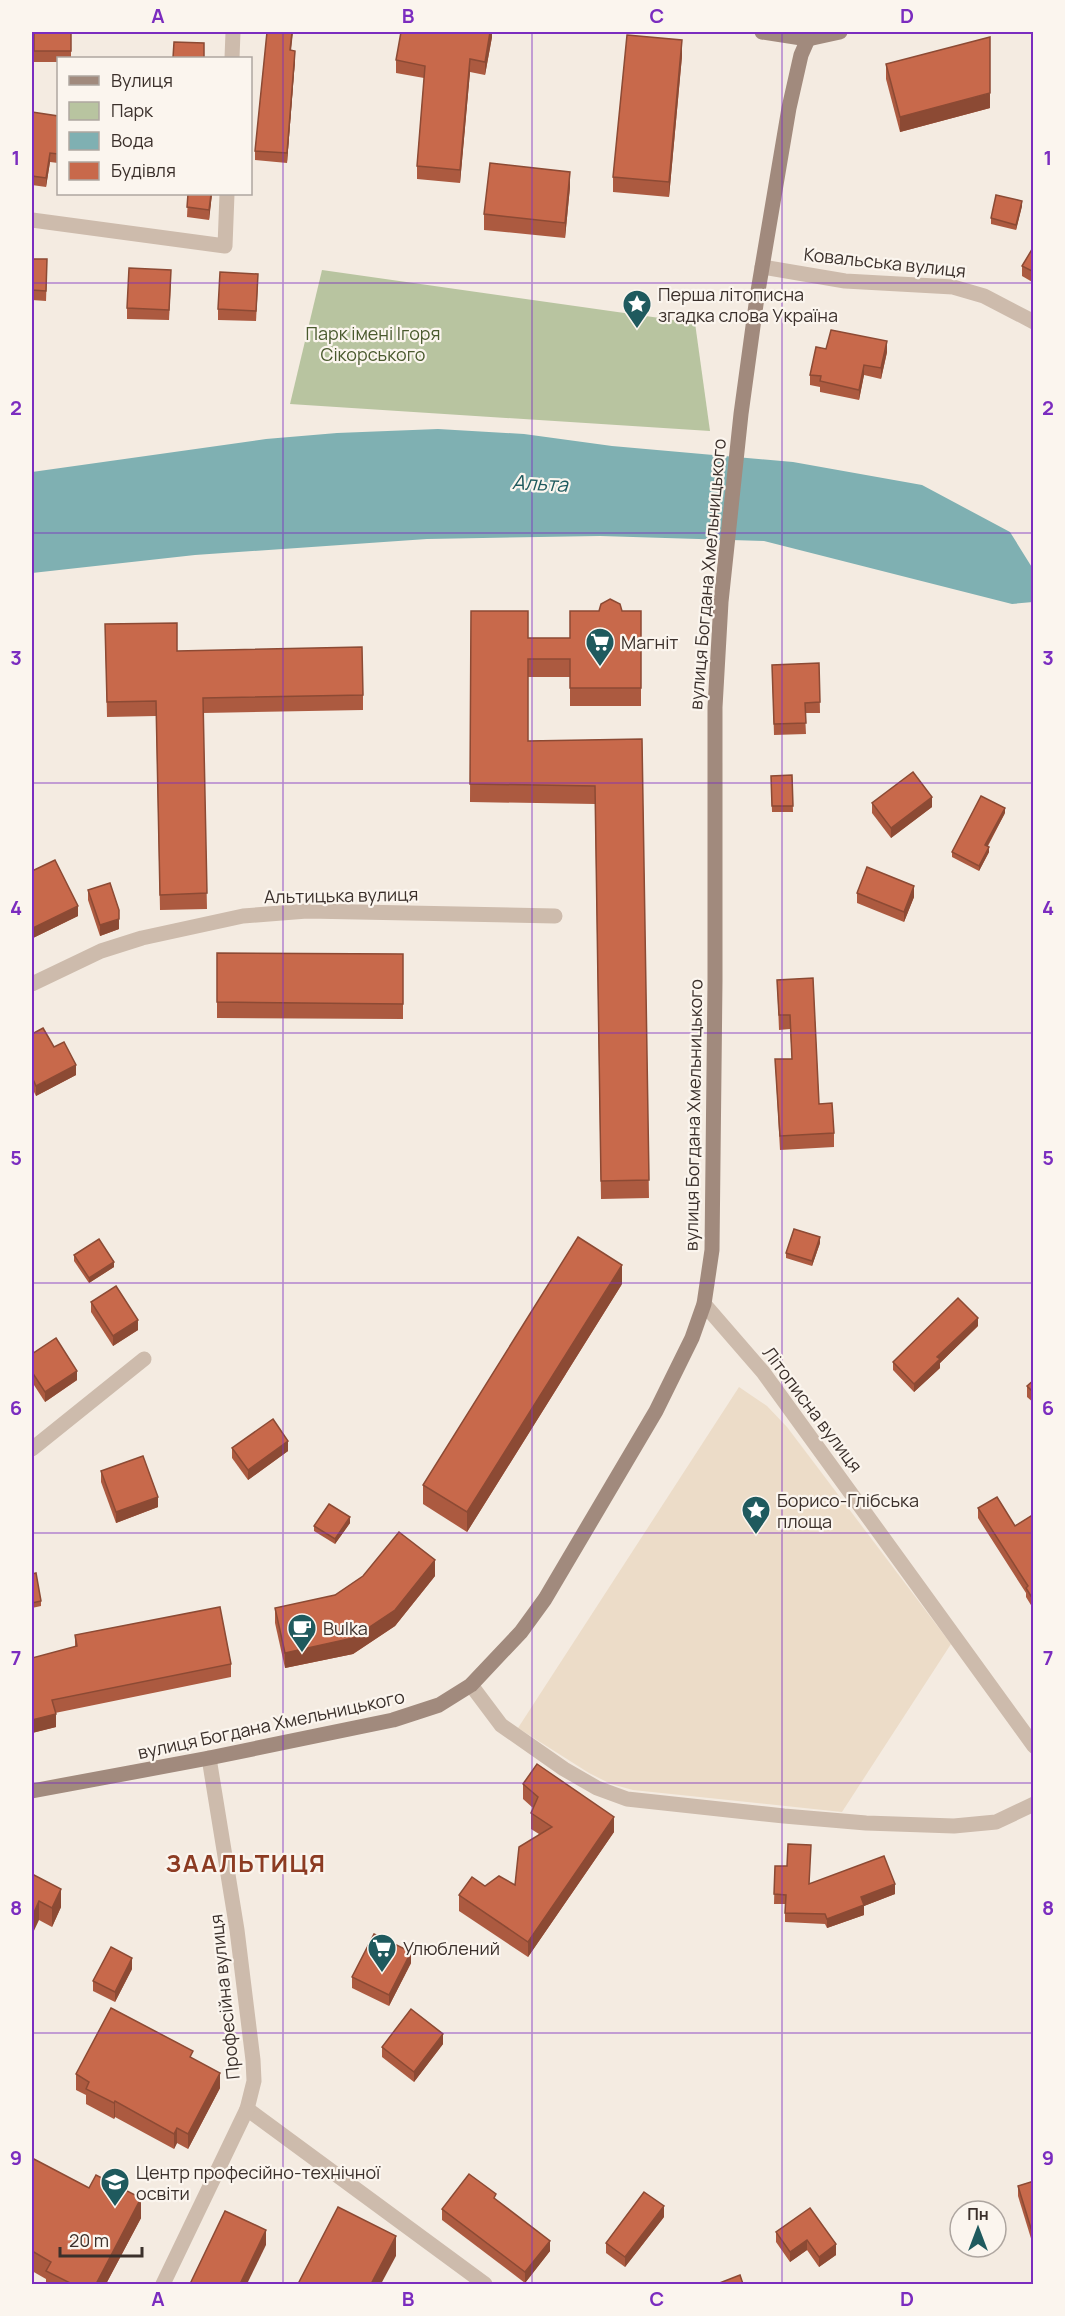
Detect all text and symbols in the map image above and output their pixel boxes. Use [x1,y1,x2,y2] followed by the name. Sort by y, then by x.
[151,2,165,29] text: A
[402,2,415,29] text: B
[650,2,664,29] text: C
[900,2,914,29] text: D
[57,57,252,195] legend
[111,68,173,92] text: Вулиця
[111,98,154,122] text: Парк
[111,128,153,152] text: Вода
[12,144,20,171] text: 1
[1044,144,1052,171] text: 1
[111,158,176,182] text: Будівля
[803,242,967,282] street label: Ковальська вулиця
[658,282,838,327] place label: Перша літописна згадка слова Україна
[621,288,653,330] place icon: Перша літописна згадка слова Україна
[306,321,440,366] park label: Парк імені Ігоря Сікорського
[10,394,22,421] text: 2
[1042,394,1054,421] text: 2
[683,437,731,711] street label: вулиця Богдана Хмельницького
[511,468,569,498] water label: Альта
[584,626,616,668] supermarket icon: Магніт
[621,630,678,654] place label: Магніт
[10,644,22,671] text: 3
[1042,644,1054,671] text: 3
[264,882,418,908] street label: Альтицька вулиця
[10,894,22,921] text: 4
[1042,894,1054,921] text: 4
[679,979,707,1251] street label: вулиця Богдана Хмельницького
[10,1144,22,1171] text: 5
[1042,1144,1054,1171] text: 5
[758,1341,868,1477] street label: Літописна вулиця
[10,1394,22,1421] text: 6
[1042,1394,1054,1421] text: 6
[777,1488,919,1533] place label: Борисо-Глібська площа
[740,1494,772,1536] place icon: Борисо-Глібська площа
[286,1612,318,1654] cafe icon: Bulka
[323,1616,368,1640] place label: Bulka
[11,1644,21,1671] text: 7
[1043,1644,1053,1671] text: 7
[135,1684,407,1764] street label: вулиця Богдана Хмельницького
[166,1846,326,1879] district label: ЗААЛЬТИЦЯ
[10,1894,22,1921] text: 8
[1042,1894,1054,1921] text: 8
[203,1913,245,2081] street label: Професійна вулиця
[366,1932,398,1974] supermarket icon: Улюблений
[403,1936,500,1960] place label: Улюблений
[10,2144,22,2171] text: 9
[1042,2144,1054,2171] text: 9
[136,2160,381,2205] place label: Центр професійно-технічної освіти
[99,2166,131,2208] school or university icon: Центр професійно-технічної освіти
[948,2199,1008,2259] north arrow
[967,2203,989,2225] text: Пн
[60,2220,142,2258] scale bar
[69,2228,109,2252] text: 20 m
[151,2285,165,2312] text: A
[402,2285,415,2312] text: B
[650,2285,664,2312] text: C
[900,2285,914,2312] text: D

